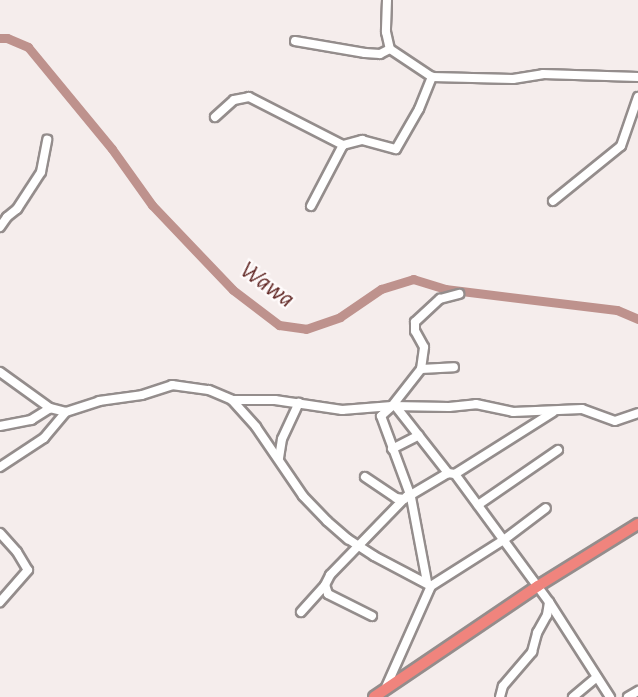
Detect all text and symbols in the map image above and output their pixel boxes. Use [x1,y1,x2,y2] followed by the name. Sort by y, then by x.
[233,255,301,315] water label: Wawa

